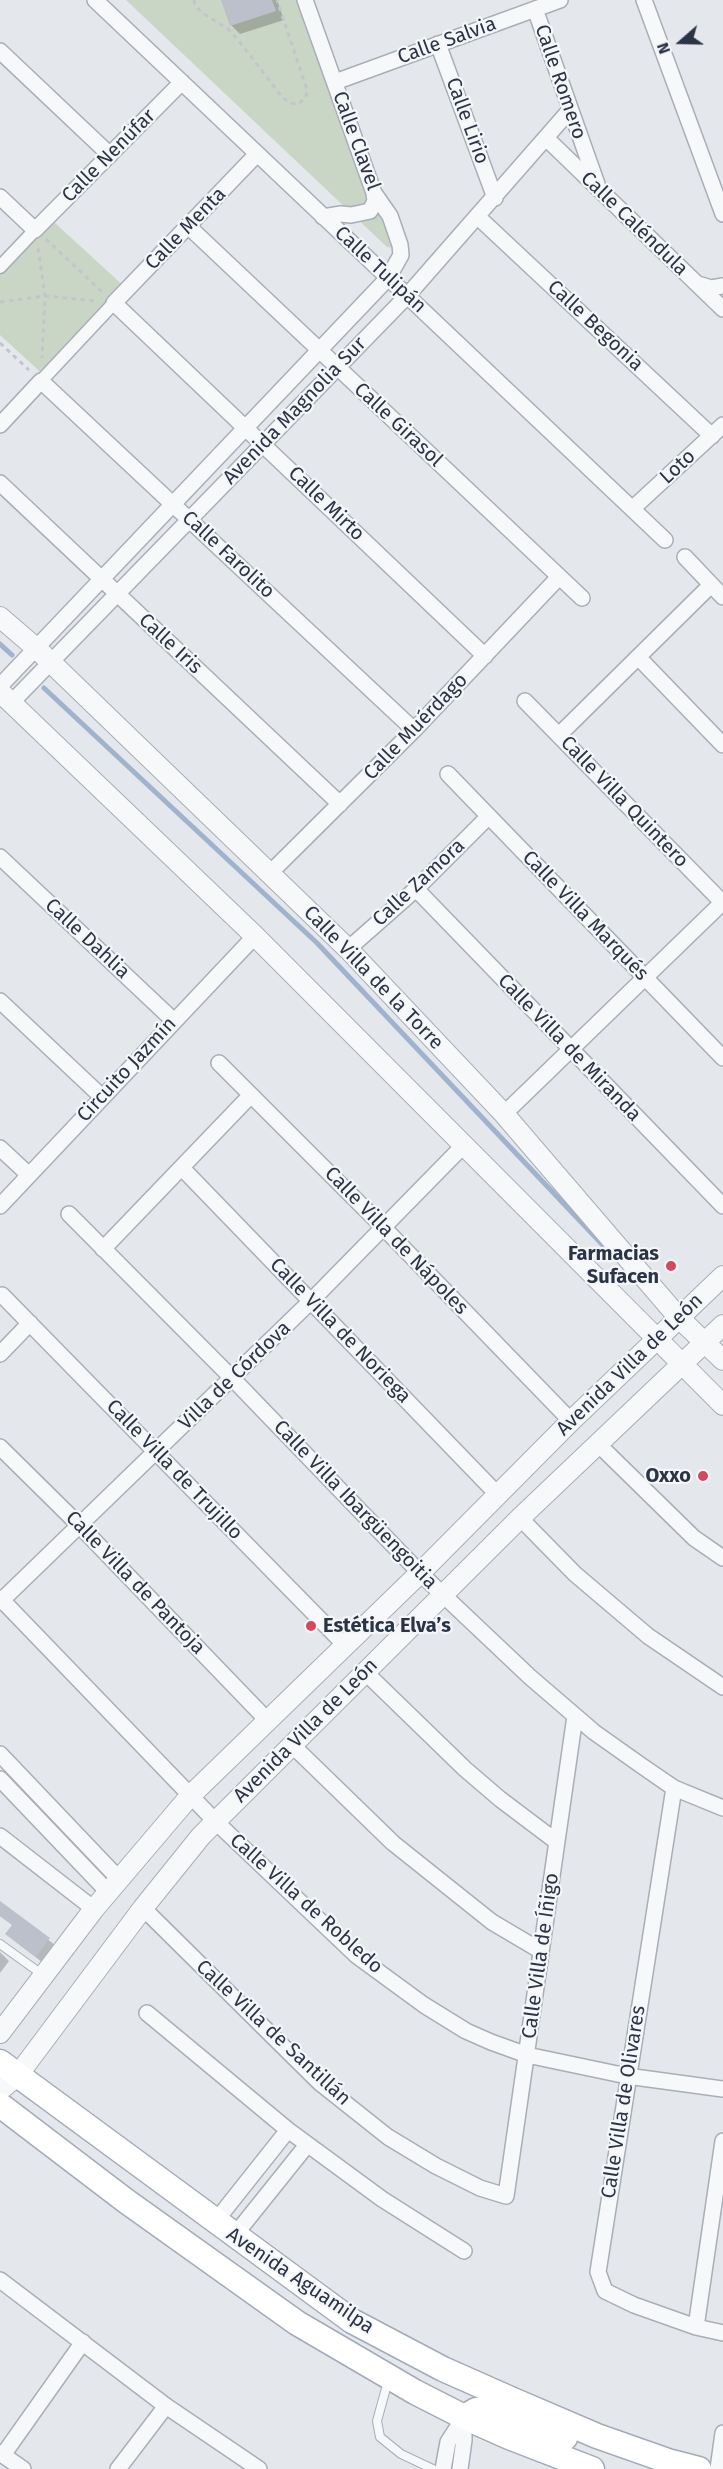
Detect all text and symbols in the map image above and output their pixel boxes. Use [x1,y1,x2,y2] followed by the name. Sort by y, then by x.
[394,12,500,70] street label: Calle Salvia
[651,12,711,72] north arrow
[529,21,591,143] street label: Calle Romero
[653,40,674,57] text: N
[440,75,494,167] street label: Calle Lirio
[327,88,385,194] street label: Calle Clavel
[57,104,161,208] street label: Calle Nenúfar
[575,167,693,281] street label: Calle Caléndula
[141,183,231,275] street label: Calle Menta
[329,222,431,318] street label: Calle Tulipán
[542,275,648,377] street label: Calle Begonia
[218,332,372,490] street label: Avenida Magnolia Sur
[349,378,447,472] street label: Calle Girasol
[655,445,701,489] street label: Loto
[283,462,369,546] street label: Calle Mirto
[177,506,279,604] street label: Calle Farolito
[133,609,207,679] street label: Calle Iris
[359,669,473,785] street label: Calle Muérdago
[555,731,693,873] street label: Calle Villa Quintero
[368,834,470,932] street label: Calle Zamora
[517,846,653,986] street label: Calle Villa Marqués
[40,894,134,984] street label: Calle Dahlia
[298,901,448,1055] street label: Calle Villa de la Torre
[492,969,646,1127] street label: Calle Villa de Miranda
[72,1013,182,1127] street label: Circuito Jazmín
[319,1162,473,1320] street label: Calle Villa de Nápoles
[568,1242,659,1289] place label: Farmacias Sufacen
[264,1253,416,1409] street label: Calle Villa de Noriega
[664,1259,678,1273] marker: Farmacias Sufacen
[552,1289,708,1441] street label: Avenida Villa de León
[174,1317,296,1435] street label: Villa de Córdova
[101,1395,247,1545] street label: Calle Villa de Trujillo
[268,1416,442,1594] street label: Calle Villa Ibargüengoitia
[645,1464,691,1488] place label: Oxxo
[696,1469,710,1483] marker: Oxxo
[60,1506,210,1660] street label: Calle Villa de Pantoja
[323,1614,451,1638] place label: Estética Elva’s
[304,1619,318,1633] marker: Estética Elva’s
[229,1654,383,1808] street label: Avenida Villa de León
[224,1829,388,1979] street label: Calle Villa de Robledo
[517,1872,565,2040] street label: Calle Villa de Íñigo
[191,1955,355,2111] street label: Calle Villa de Santillán
[597,2004,651,2200] street label: Calle Villa de Olivares
[222,2223,378,2339] street label: Avenida Aguamilpa

